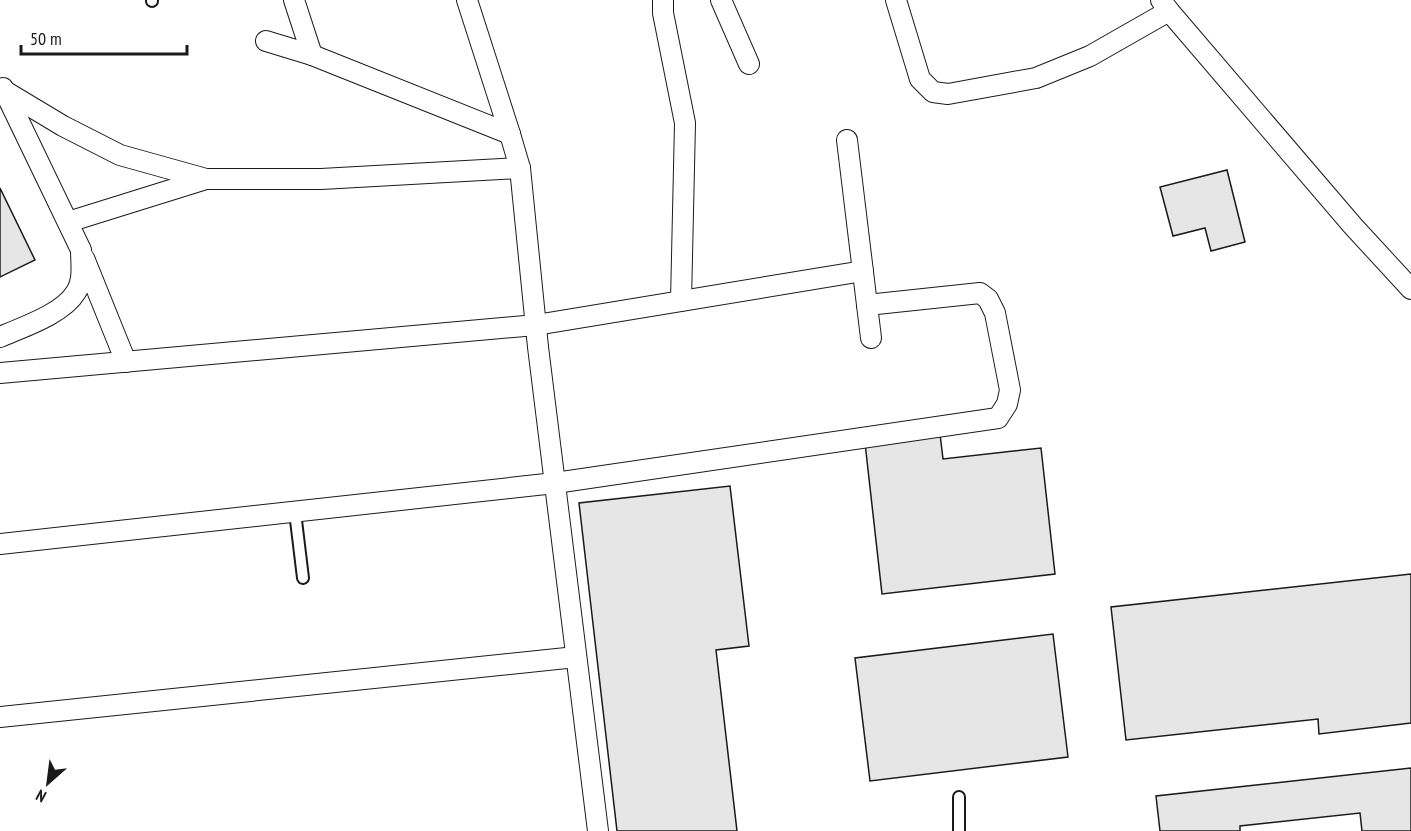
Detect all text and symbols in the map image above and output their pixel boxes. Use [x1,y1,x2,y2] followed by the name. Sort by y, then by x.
[21,18,188,56] scale bar
[30,27,62,50] text: 50 m
[18,753,78,813] north arrow
[32,785,49,807] text: N

